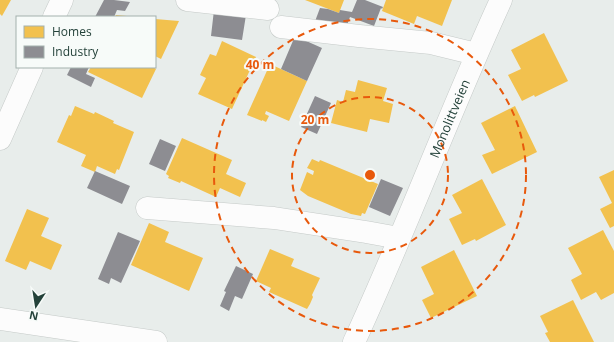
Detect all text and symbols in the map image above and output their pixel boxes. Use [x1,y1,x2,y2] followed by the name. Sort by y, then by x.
[16,16,156,68] legend
[52,23,92,40] text: Homes
[52,43,99,60] text: Industry
[246,56,274,73] text: 40 m
[425,76,474,161] street label: Monolittveien
[301,111,329,128] text: 20 m
[363,168,377,182] centre of rings
[16,286,56,326] north arrow
[28,308,40,325] text: N

